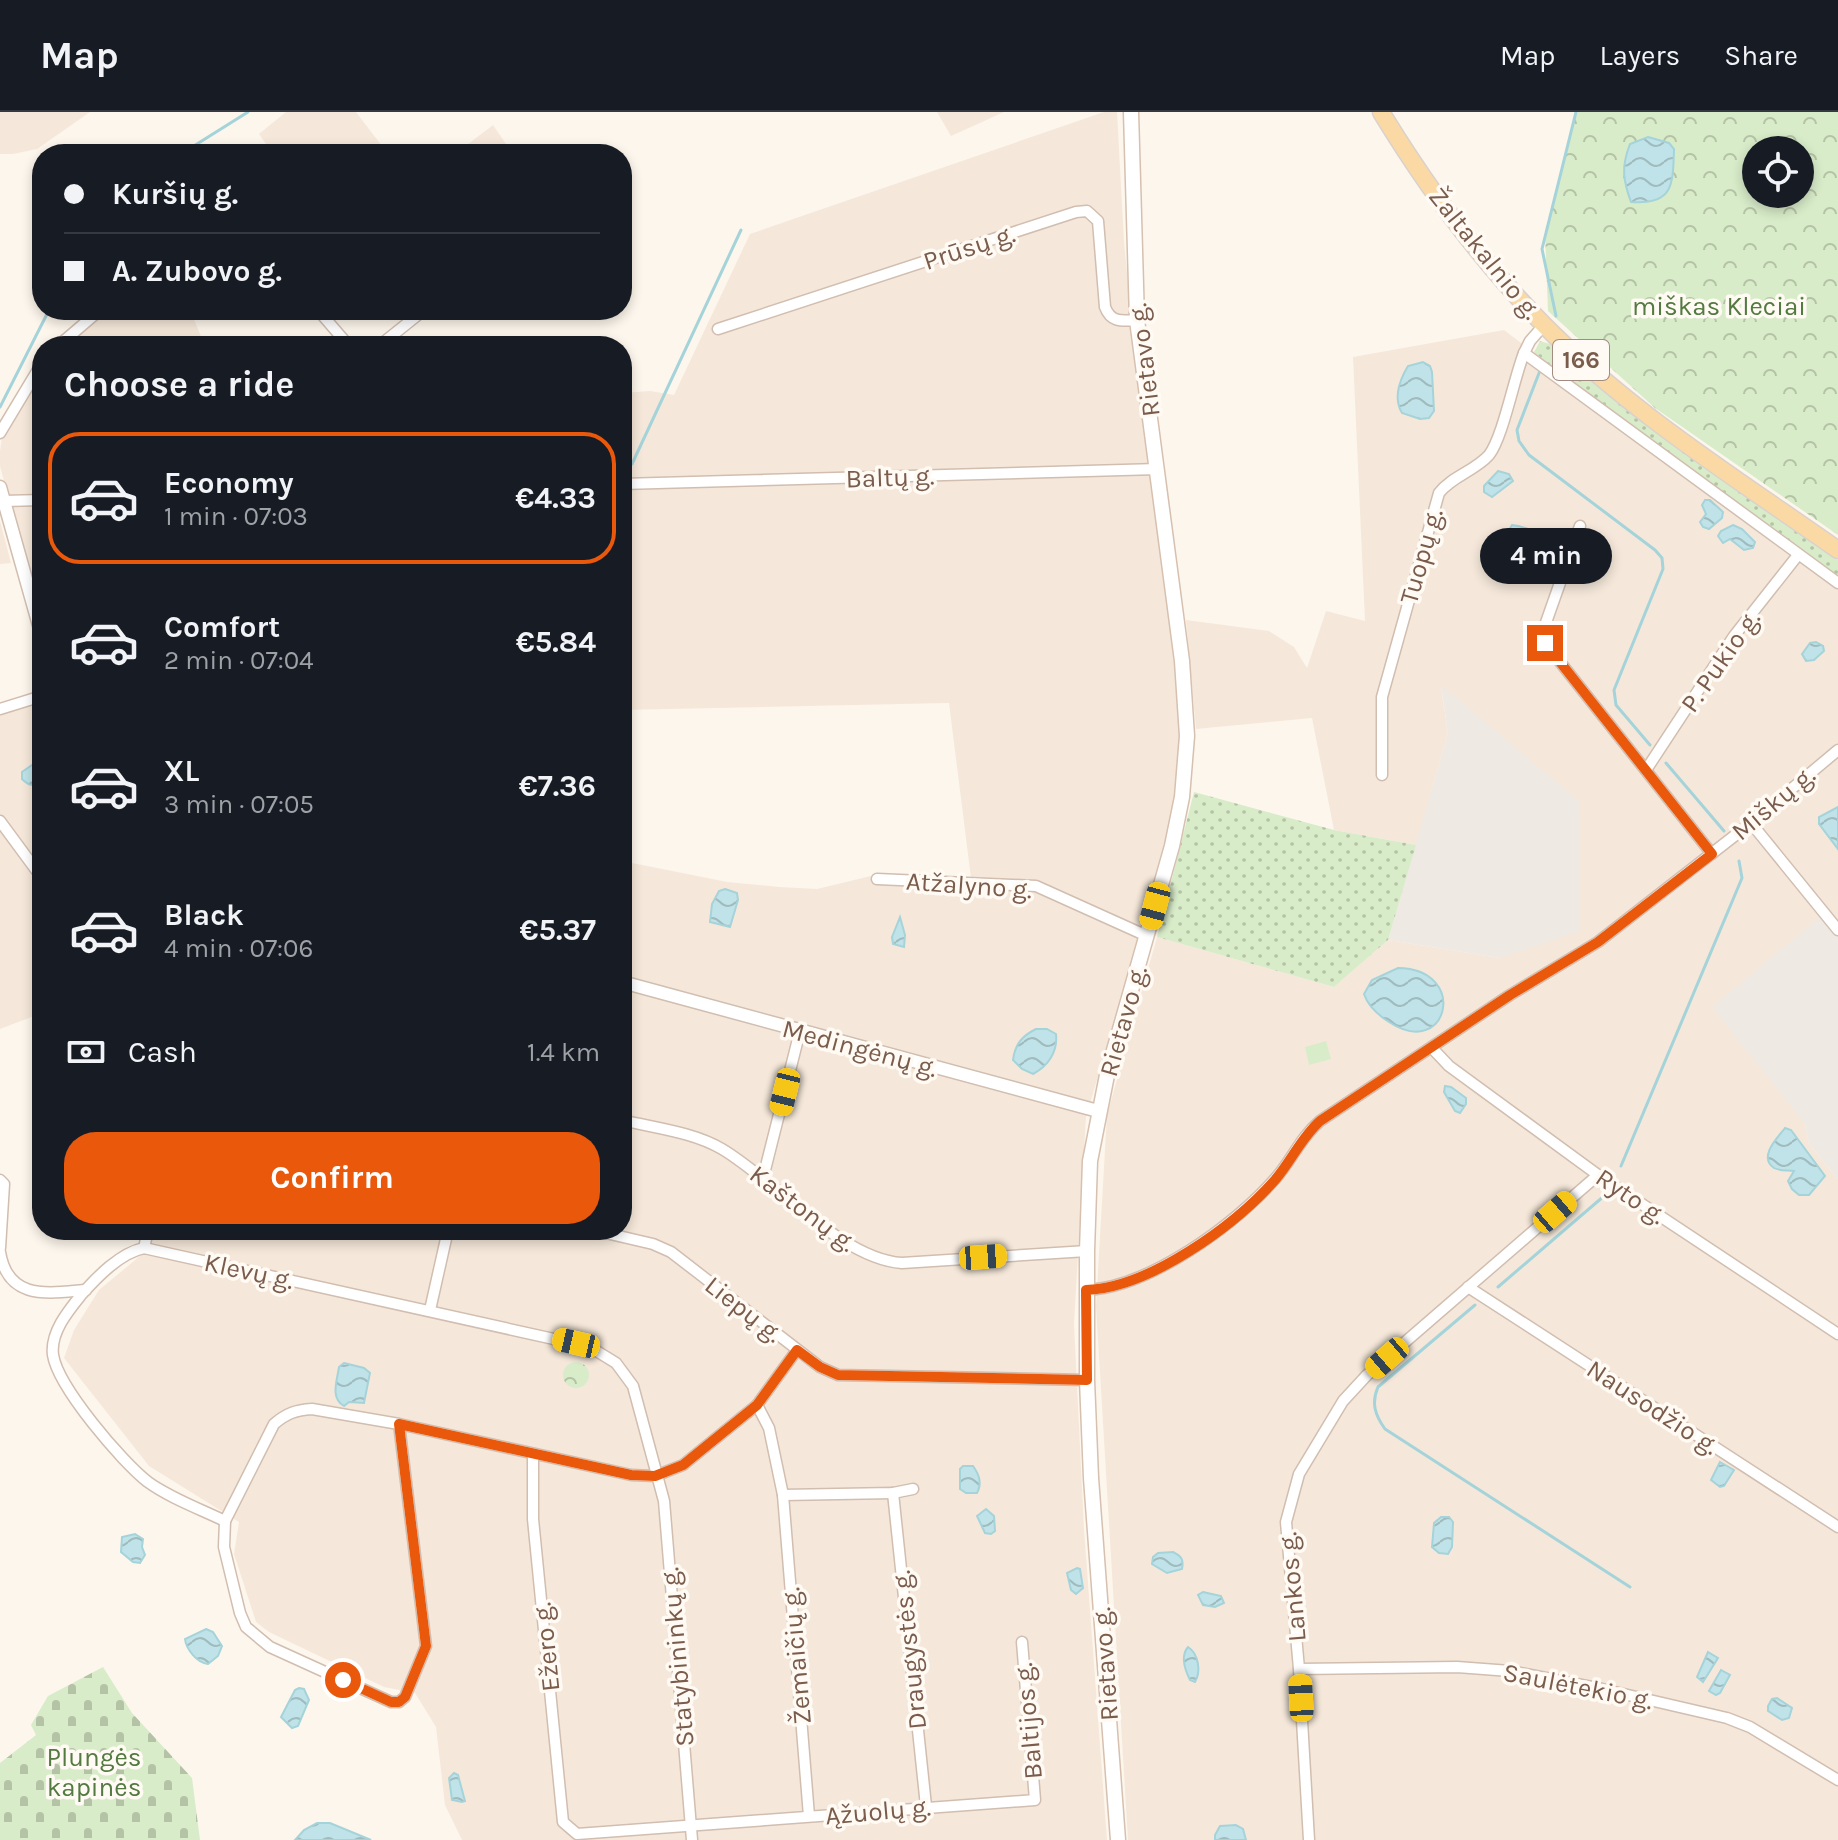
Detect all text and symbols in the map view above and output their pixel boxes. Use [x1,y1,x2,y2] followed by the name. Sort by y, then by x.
[40,33,119,78] text: Map
[1500,39,1555,72] text: Map
[1599,39,1680,72] text: Layers
[1724,39,1798,72] text: Share
[1742,136,1814,208] map controls
[1742,136,1814,208] button: locate
[112,176,238,212] text: Kuršių g.
[1422,181,1547,325] street label: Žaltakalnio g.
[919,218,1019,277] street label: Prūsų g.
[112,253,282,289] text: A. Zubovo g.
[1632,291,1806,322] park label: miškas Kleciai
[1122,302,1167,418] street label: Rietavo g.
[1553,340,1609,380] road number: 166
[64,363,294,405] text: Choose a ride
[845,460,935,495] street label: Baltų g.
[68,462,140,534] icon: car
[164,465,294,501] text: Economy
[515,480,596,516] text: €4.33
[164,501,308,532] text: 1 min · 07:03
[1393,505,1450,607] street label: Tuopų g.
[1479,527,1611,583] callout: 4 min
[1510,540,1582,571] text: 4 min
[1674,604,1767,718] street label: P. Pukio g.
[68,606,140,678] icon: car
[164,609,280,645] text: Comfort
[516,624,596,660] text: €5.84
[1527,625,1563,661] route end
[164,645,314,676] text: 2 min · 07:04
[68,750,140,822] icon: car
[164,753,199,789] text: XL
[1725,760,1821,847] street label: Miškų g.
[519,768,596,804] text: €7.36
[164,789,314,820] text: 3 min · 07:05
[905,866,1033,905] street label: Atžalyno g.
[1137,880,1173,932] car
[68,894,140,966] icon: car
[164,897,244,933] text: Black
[519,912,596,948] text: €5.37
[164,933,313,964] text: 4 min · 07:06
[1093,962,1154,1080] street label: Rietavo g.
[779,1013,941,1084] street label: Medingėnų g.
[64,1030,108,1074] icon: cash
[128,1034,197,1070] text: Cash
[527,1037,600,1068] text: 1.4 km
[768,1066,802,1118] car
[64,1132,600,1224] button: Confirm
[744,1159,862,1258] street label: Kaštonų g.
[1590,1162,1672,1231] street label: Ryto g.
[1529,1187,1581,1237] car
[958,1243,1008,1271] car
[201,1247,296,1296] street label: Klevų g.
[699,1270,789,1349] street label: Liepų g.
[550,1326,602,1360] car
[1361,1333,1413,1383] car
[1581,1353,1724,1462] street label: Nausodžio g.
[1272,1531,1313,1643] street label: Lankos g.
[654,1566,701,1748] street label: Statybininkų g.
[886,1569,933,1731] street label: Draugystės g.
[775,1586,818,1726] street label: Žemaičių g.
[526,1601,567,1693] street label: Ežero g.
[1086,1606,1125,1722] street label: Rietavo g.
[1501,1657,1655,1716] street label: Saulėtekio g.
[1008,1661,1049,1780] street label: Baltijos g.
[325,1662,361,1698] route start
[1288,1673,1314,1723] car
[47,1742,141,1803] park label: Plungės kapinės
[824,1791,932,1832] street label: Ąžuolų g.

